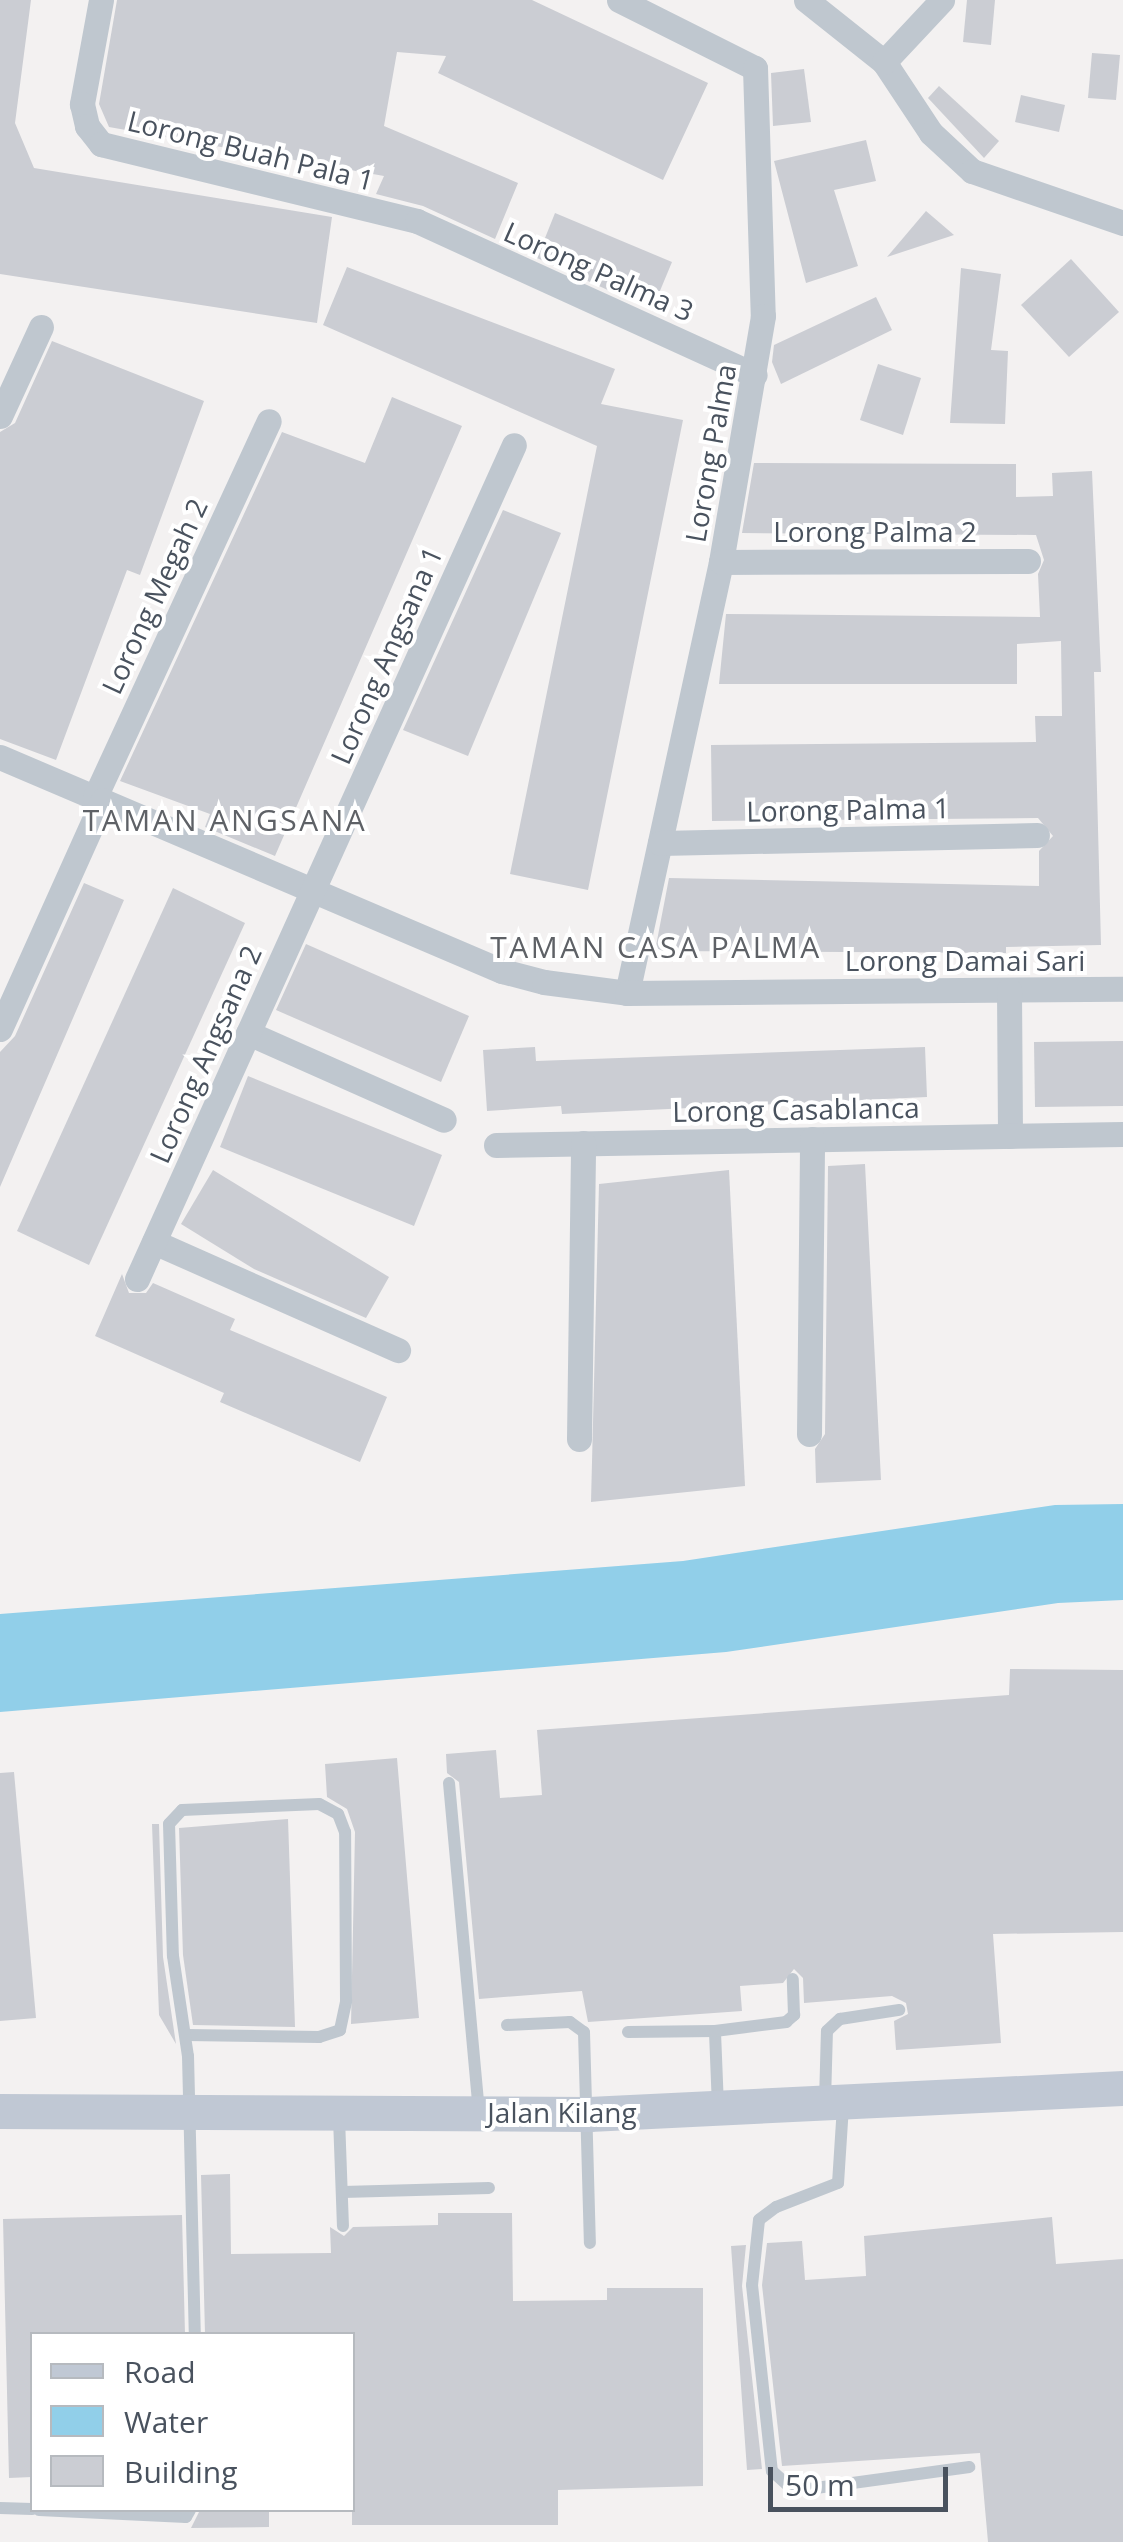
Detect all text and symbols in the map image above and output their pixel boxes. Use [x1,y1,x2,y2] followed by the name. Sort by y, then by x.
[124,103,378,197] street label: Lorong Buah Pala 1
[499,214,699,328] street label: Lorong Palma 3
[678,361,742,545] street label: Lorong Palma
[94,493,214,699] street label: Lorong Megah 2
[773,514,977,548] street label: Lorong Palma 2
[323,541,449,769] street label: Lorong Angsana 1
[746,790,950,828] street label: Lorong Palma 1
[83,802,367,838] district label: TAMAN ANGSANA
[490,929,822,965] district label: TAMAN CASA PALMA
[142,940,268,1168] street label: Lorong Angsana 2
[845,943,1085,977] street label: Lorong Damai Sari
[672,1090,920,1128] street label: Lorong Casablanca
[487,2095,637,2129] street label: Jalan Kilang
[30,2332,355,2512] legend
[124,2351,196,2392] text: Road
[124,2401,208,2442] text: Water
[773,2447,953,2509] scale bar
[124,2451,238,2492] text: Building
[785,2464,855,2505] text: 50 m

